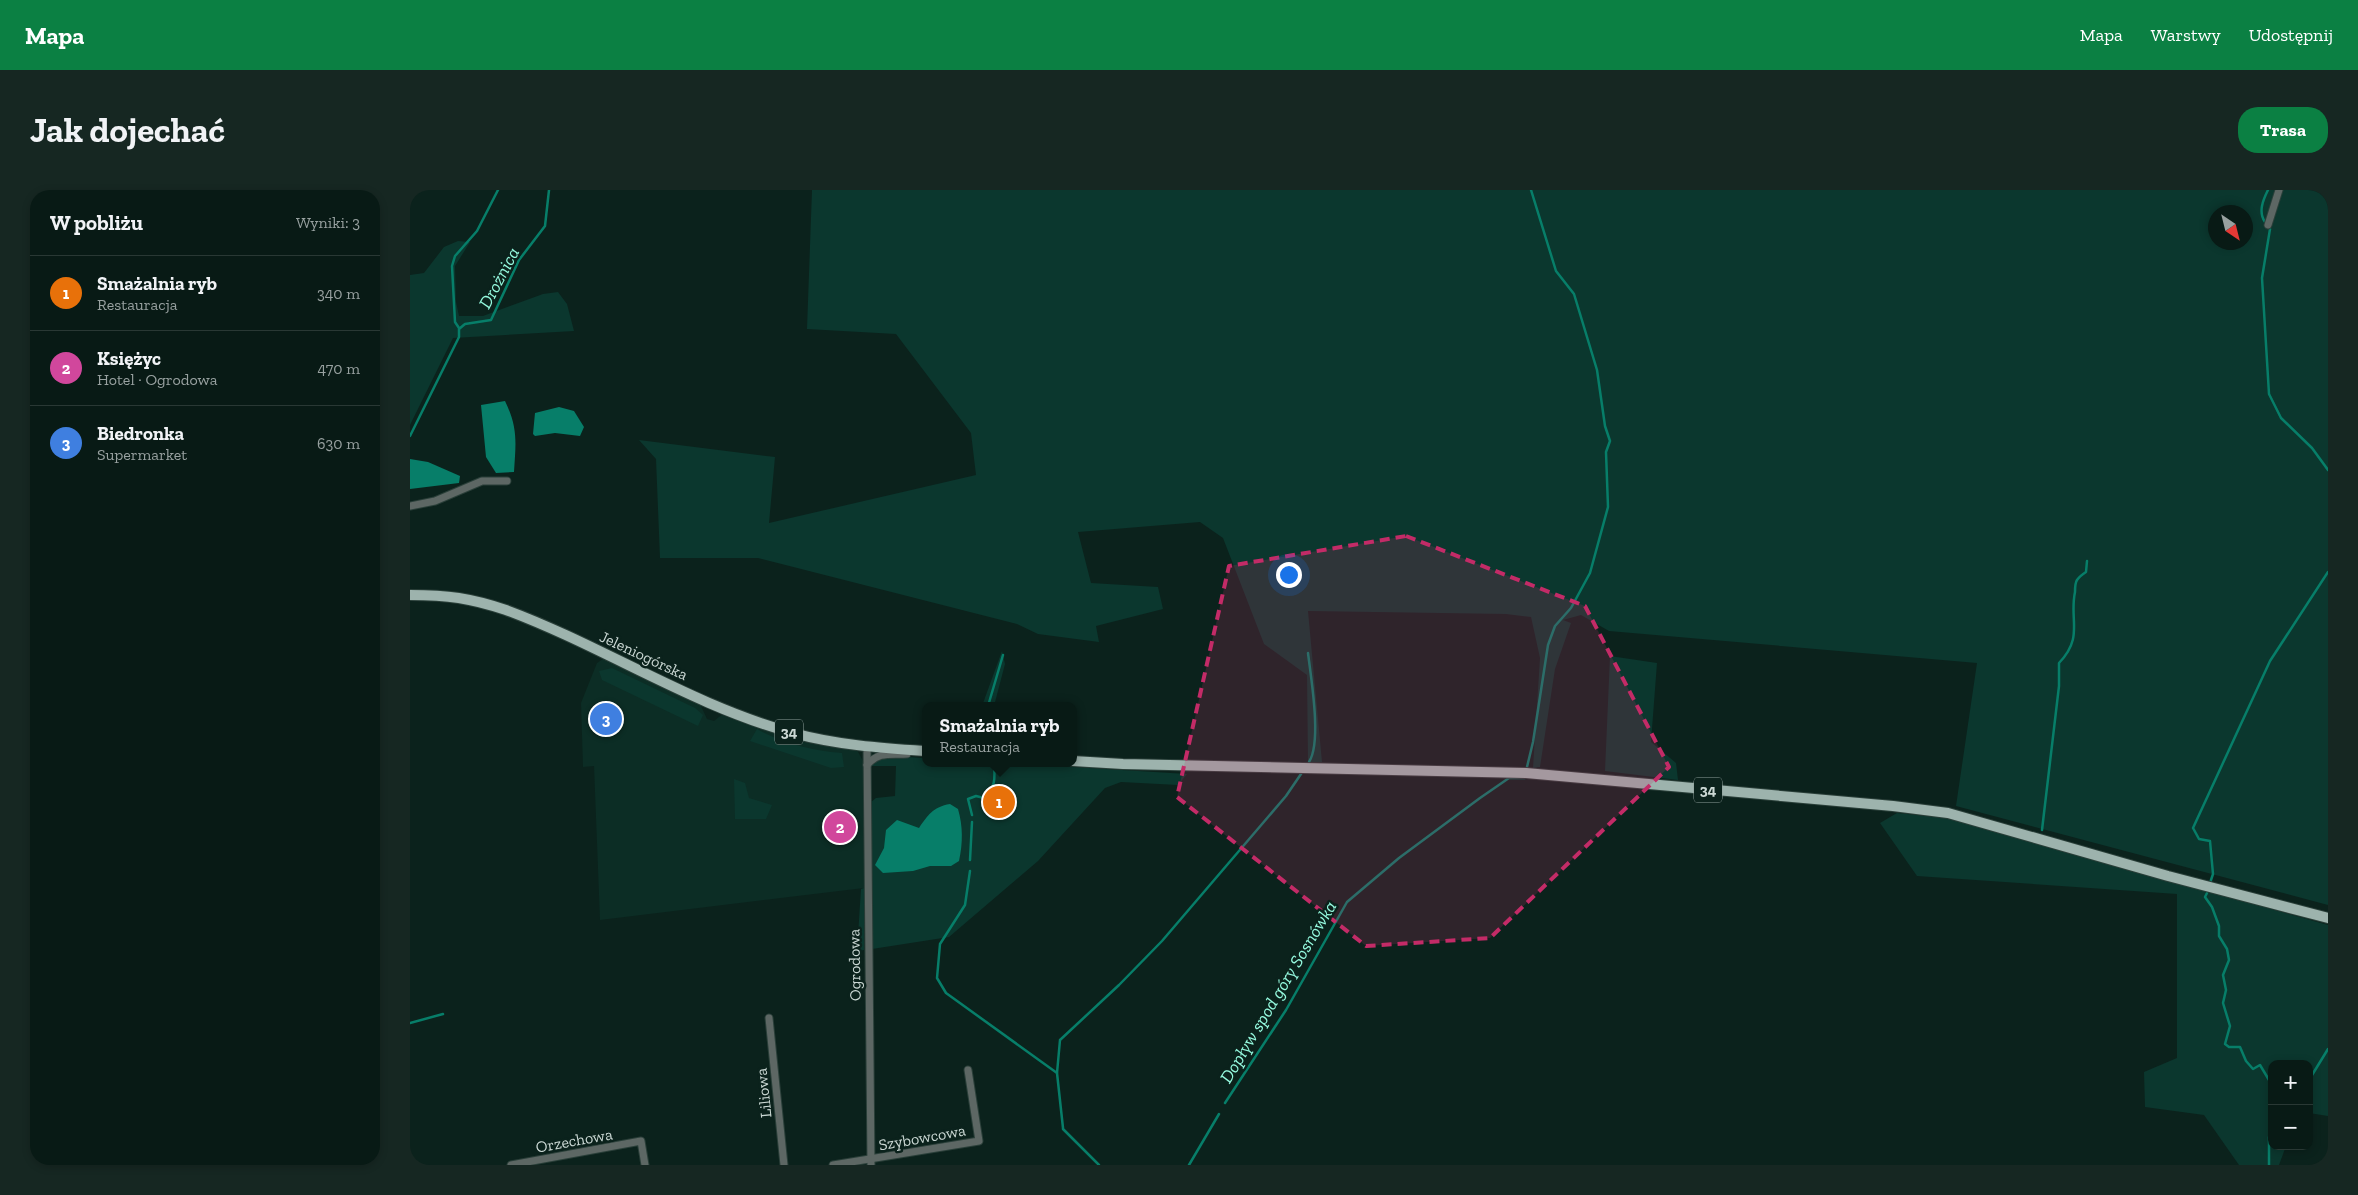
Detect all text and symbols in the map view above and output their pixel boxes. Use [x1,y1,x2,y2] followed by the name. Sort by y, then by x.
[25,21,84,50] text: Mapa
[2080,24,2123,46] text: Mapa
[2151,24,2221,46] text: Warstwy
[2249,24,2333,46] text: Udostępnij
[2238,107,2328,153] button: Trasa
[30,109,225,151] text: Jak dojechać
[2208,205,2253,250] north arrow
[50,210,143,235] text: W pobliżu
[296,213,360,232] text: Wyniki: 3
[474,244,524,312] water label: Drożnica
[97,272,217,295] text: Smażalnia ryb
[63,284,69,303] text: 1
[317,284,360,303] text: 340 m
[97,295,177,314] text: Restauracja
[97,347,161,370] text: Księżyc
[62,359,70,378] text: 2
[317,359,360,378] text: 470 m
[97,370,218,389] text: Hotel · Ogrodowa
[97,422,184,445] text: Biedronka
[62,434,70,453] text: 3
[317,434,360,453] text: 630 m
[97,445,187,464] text: Supermarket
[1276,562,1302,588] your location
[597,627,691,684] street label: Jeleniogórska
[590,700,622,738] pin: 3
[922,702,1077,767] popup
[940,714,1059,737] text: Smażalnia ryb
[775,720,803,744] road number: 34
[940,737,1020,756] text: Restauracja
[1694,778,1722,802] road number: 34
[983,783,1015,821] pin: 1
[824,808,856,846] pin: 2
[1215,897,1341,1087] water label: Dopływ spod góry Sosnówka
[844,928,865,1001] street label: Ogrodowa
[2268,1060,2313,1150] map controls
[2268,1060,2313,1105] button: +
[751,1067,776,1119] street label: Liliowa
[2268,1105,2313,1150] button: −
[877,1120,967,1154] street label: Szybowcowa
[534,1124,614,1157] street label: Orzechowa

